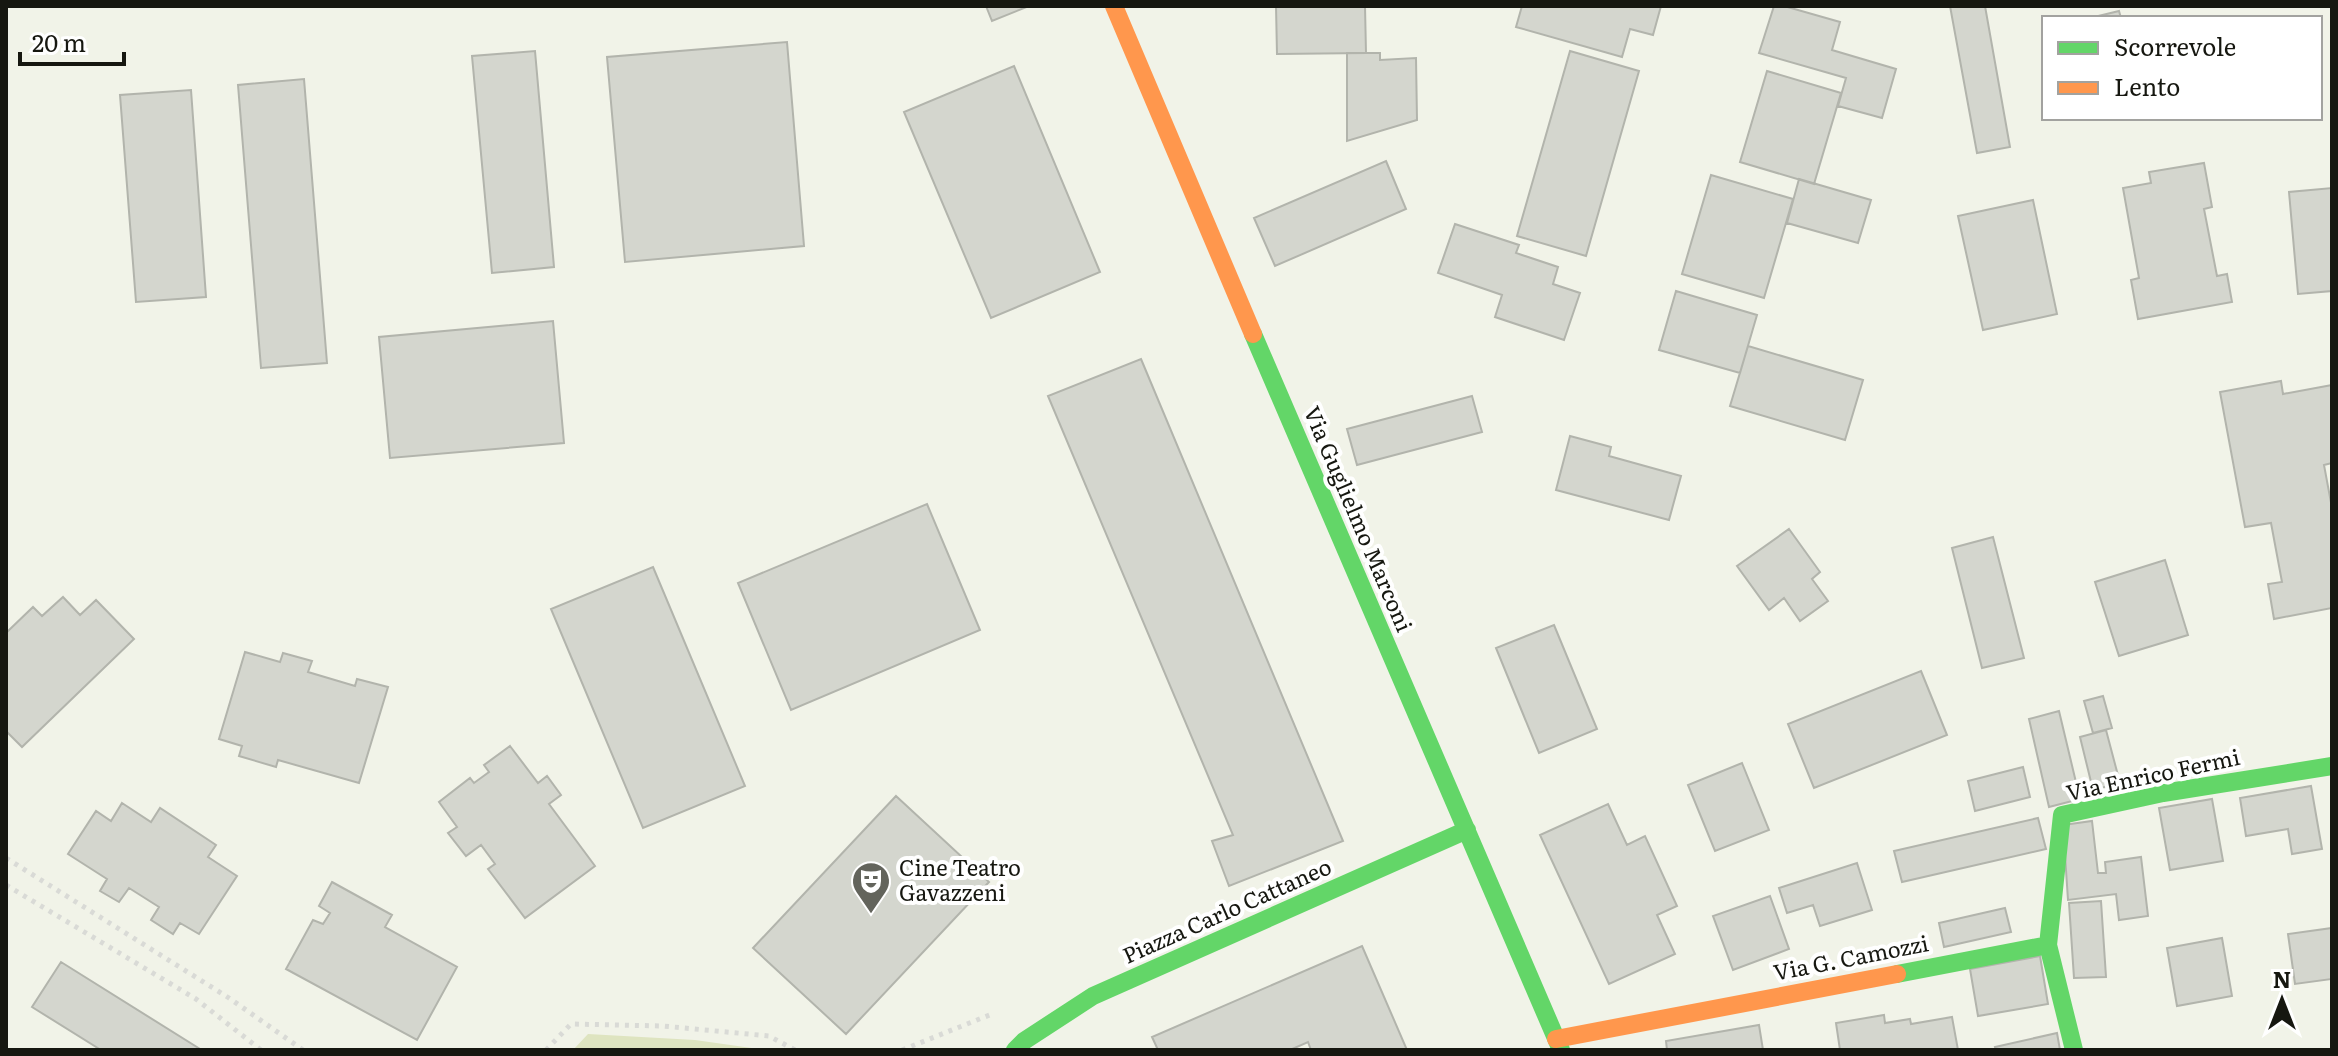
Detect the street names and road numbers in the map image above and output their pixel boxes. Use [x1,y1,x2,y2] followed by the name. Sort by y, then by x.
[1297,400,1422,636] street label: Via Guglielmo Marconi
[2063,739,2243,808] street label: Via Enrico Fermi
[1117,849,1336,971] street label: Piazza Carlo Cattaneo
[1770,925,1931,988] street label: Via G. Camozzi

